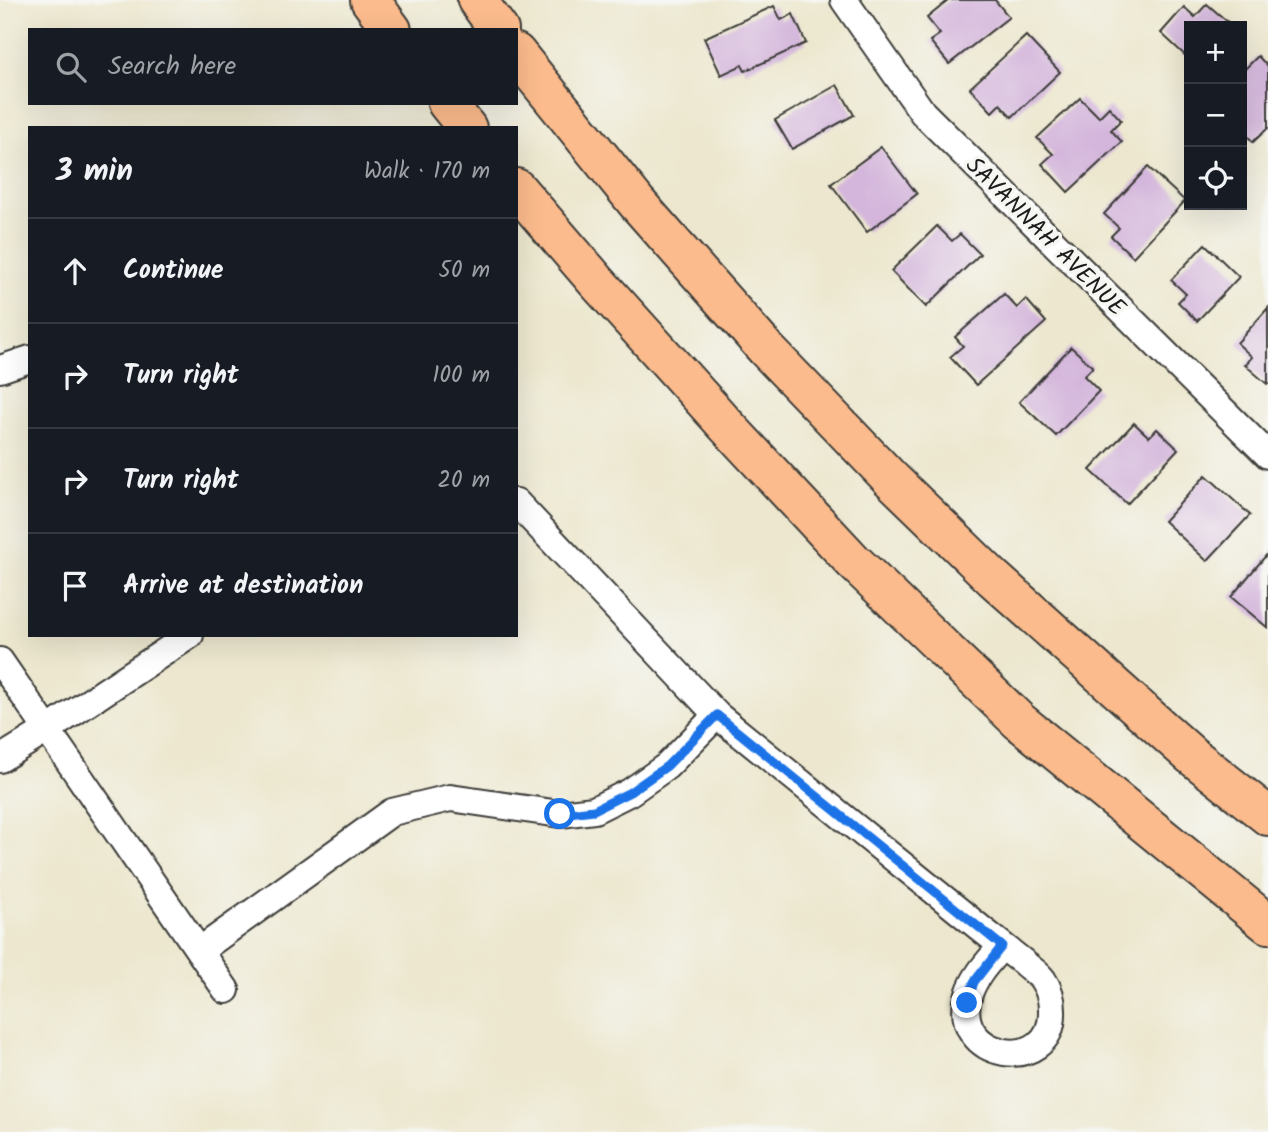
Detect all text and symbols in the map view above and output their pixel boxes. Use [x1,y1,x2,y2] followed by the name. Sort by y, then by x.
[1184,21,1247,210] map controls
[1184,21,1247,84] button: +
[28,28,518,105] search box
[108,46,236,88] text: Search here
[52,48,90,86] icon: search
[1184,84,1247,147] button: −
[1184,147,1247,210] button: locate
[56,148,133,196] text: 3 min
[956,148,1135,327] street label: SAVANNAH AVENUE
[364,154,490,190] text: Walk · 170 m
[123,250,224,292] text: Continue
[56,252,94,290] icon: ahead
[439,253,490,289] text: 50 m
[123,355,239,397] text: Turn right
[56,357,94,395] icon: right
[432,358,490,394] text: 100 m
[123,460,239,502] text: Turn right
[56,462,94,500] icon: right
[438,463,490,499] text: 20 m
[123,565,363,607] text: Arrive at destination
[56,567,94,605] icon: arrive
[544,798,575,829] route start
[951,987,982,1018] route end

